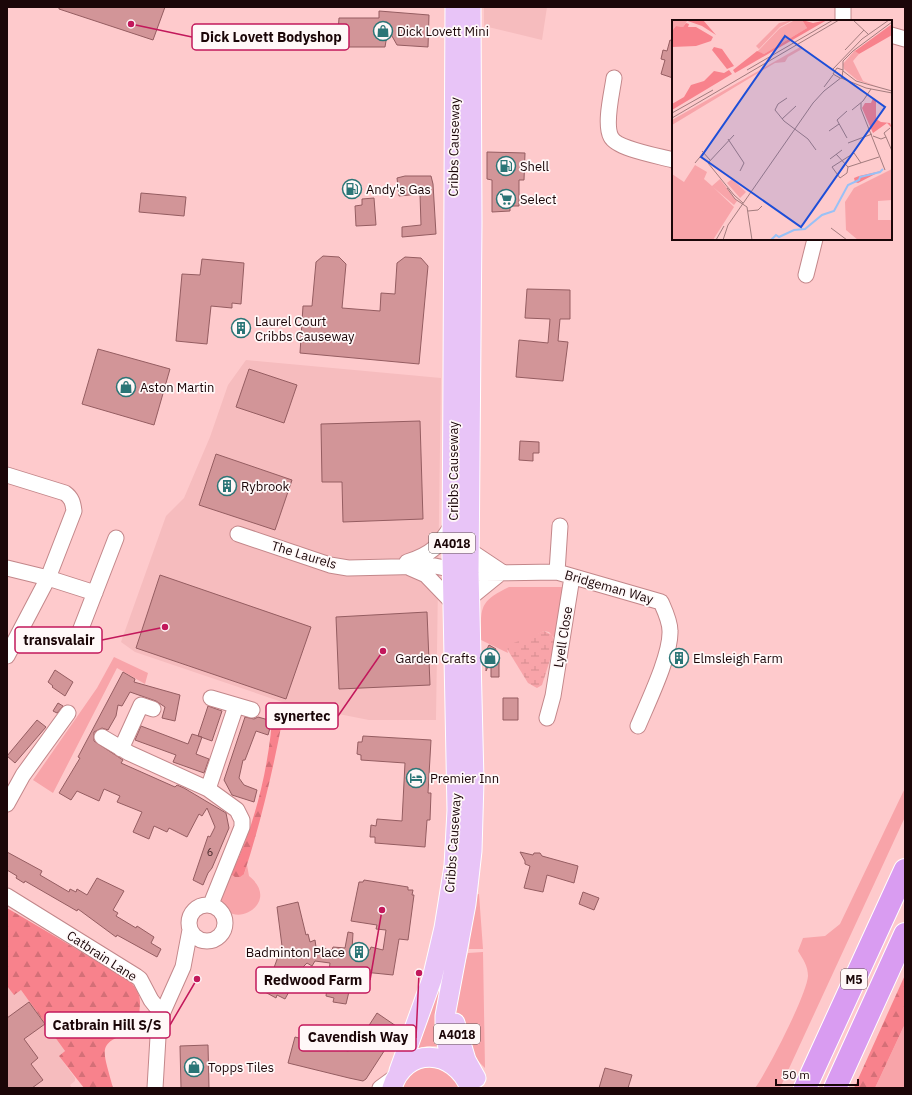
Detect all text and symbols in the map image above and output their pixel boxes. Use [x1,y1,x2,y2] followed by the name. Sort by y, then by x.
[372,20,394,42] shop icon: Dick Lovett Mini
[672,20,892,240] inset map
[397,23,489,40] place label: Dick Lovett Mini
[192,24,349,50] callout: Dick Lovett Bodyshop
[200,28,342,46] text: Dick Lovett Bodyshop
[445,97,463,197] street label: Cribbs Causeway
[495,155,517,177] fuel station icon: Shell
[520,158,550,175] place label: Shell
[341,178,363,200] fuel station icon: Andy's Gas
[366,181,431,198] place label: Andy's Gas
[495,188,517,210] supermarket icon: Select
[520,191,556,208] place label: Select
[255,313,355,345] place label: Laurel Court Cribbs Causeway
[230,317,252,339] building icon: Laurel Court Cribbs Causeway
[115,376,137,398] shop icon: Aston Martin
[140,379,214,396] place label: Aston Martin
[445,421,462,521] street label: Cribbs Causeway
[216,475,238,497] building icon: Rybrook
[241,478,290,495] place label: Rybrook
[429,533,475,553] road number: A4018
[269,537,339,573] street label: The Laurels
[563,566,656,608] street label: Bridgeman Way
[550,605,576,669] street label: Lyell Close
[15,627,102,653] callout: transvalair
[23,631,95,649] text: transvalair
[479,647,501,669] shop icon: Garden Crafts
[668,647,690,669] building icon: Elmsleigh Farm
[395,650,476,667] place label: Garden Crafts
[693,650,783,667] place label: Elmsleigh Farm
[266,703,338,729] callout: synertec
[274,707,330,725] text: synertec
[405,767,427,789] hotel icon: Premier Inn
[430,770,499,787] place label: Premier Inn
[441,792,465,893] street label: Cribbs Causeway
[207,845,213,859] house number: 6
[64,927,140,985] street label: Catbrain Lane
[348,941,370,963] building icon: Badminton Place
[246,944,345,961] place label: Badminton Place
[256,967,370,993] callout: Redwood Farm
[841,969,867,989] road number: M5
[264,971,362,989] text: Redwood Farm
[45,1012,170,1038] callout: Catbrain Hill S/S
[53,1016,162,1034] text: Catbrain Hill S/S
[434,1024,480,1044] road number: A4018
[299,1025,416,1051] callout: Cavendish Way
[308,1028,409,1046] text: Cavendish Way
[183,1056,205,1078] shop icon: Topps Tiles
[208,1059,274,1076] place label: Topps Tiles
[776,1061,858,1087] scale bar
[782,1067,810,1082] text: 50 m

